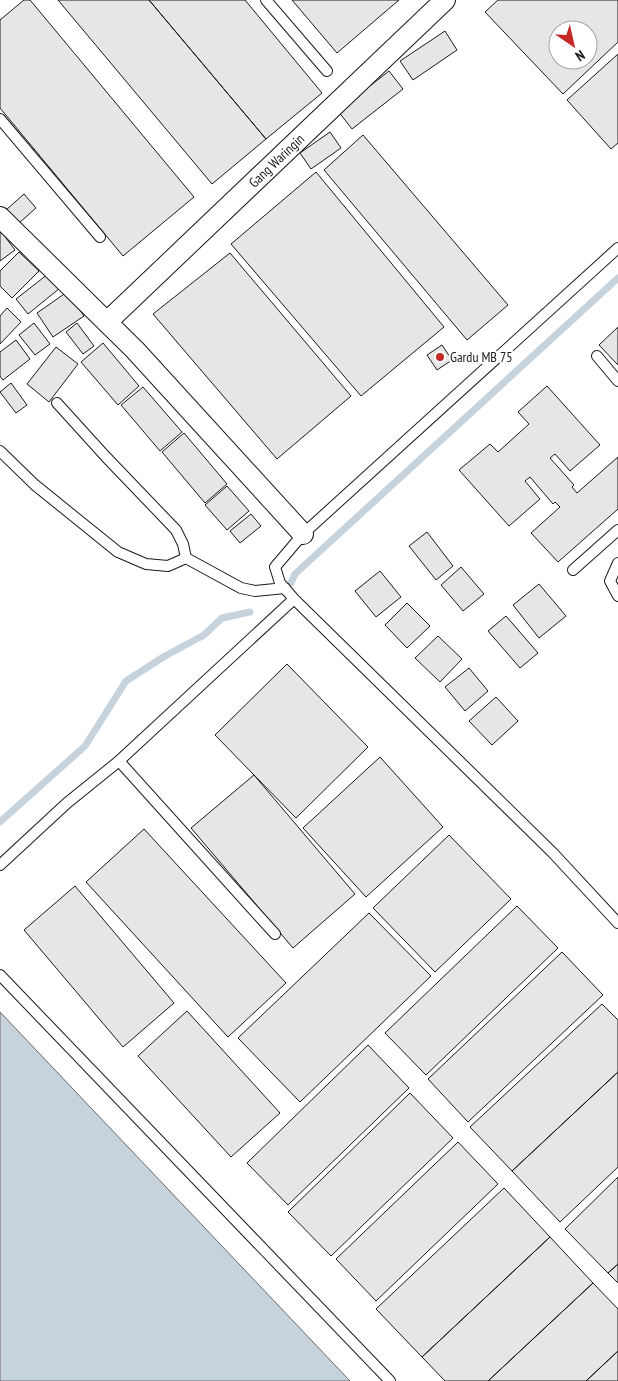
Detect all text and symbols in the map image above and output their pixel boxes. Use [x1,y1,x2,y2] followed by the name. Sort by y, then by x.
[548,20,598,70] north arrow
[572,46,588,65] text: N
[245,130,308,191] street label: Gang Waringin
[450,348,513,366] place label: Gardu MB 75
[434,351,446,363] marker: Gardu MB 75

